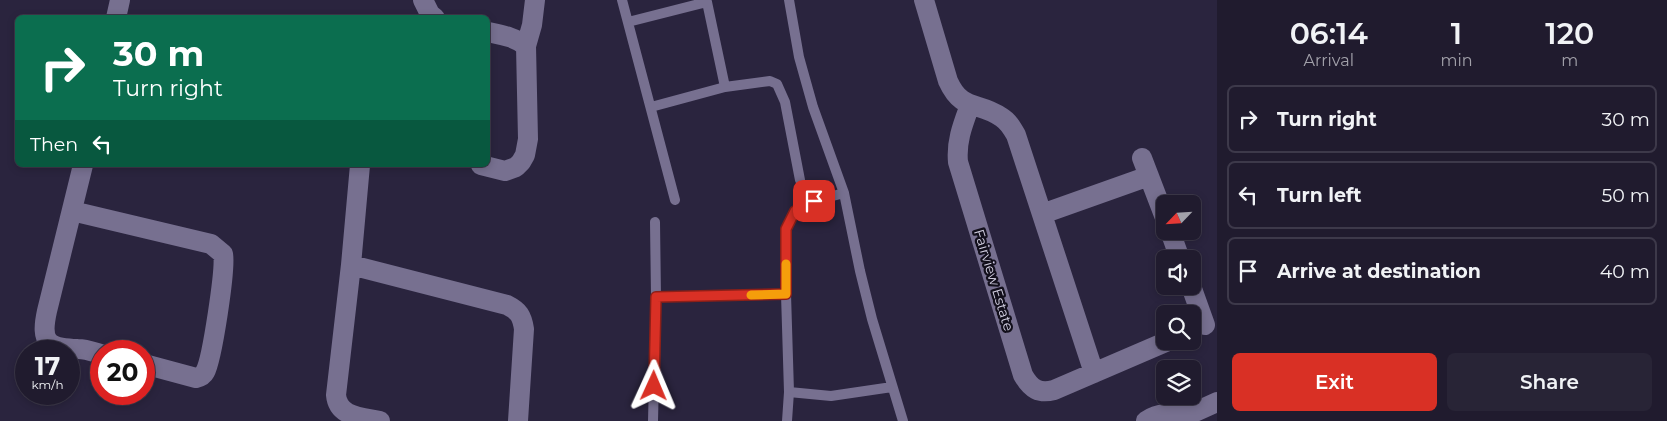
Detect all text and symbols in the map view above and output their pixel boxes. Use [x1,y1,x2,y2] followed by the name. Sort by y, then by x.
[1290,15,1368,52] text: 06:14
[1451,15,1462,52] text: 1
[1545,15,1594,52] text: 120
[113,32,204,75] text: 30 m
[30,35,95,100] icon: right
[1303,51,1354,70] text: Arrival
[1440,51,1473,70] text: min
[1561,51,1578,70] text: m
[113,75,223,102] text: Turn right
[1234,105,1262,133] icon: right
[1277,108,1377,131] text: Turn right
[1602,108,1650,131] text: 30 m
[88,130,116,158] icon: left
[30,133,78,156] text: Then
[793,180,835,222] pin
[1234,181,1262,209] icon: left
[1277,184,1362,207] text: Turn left
[1602,184,1650,207] text: 50 m
[800,187,828,215] icon: arrive
[1156,195,1201,240] north arrow
[1156,195,1201,405] map controls
[970,227,1018,333] street label: Fairview Estate
[1156,250,1201,295] button: sound
[1234,257,1262,285] icon: arrive
[1277,260,1481,283] text: Arrive at destination
[1600,260,1650,283] text: 40 m
[1156,305,1201,350] button: search
[90,340,155,405] speed limit sign: 20
[35,351,60,381] text: 17
[1232,353,1437,411] button: Exit
[1447,353,1652,411] button: Share
[627,359,679,411] position arrow
[1156,360,1201,405] button: layers
[31,377,64,392] text: km/h

